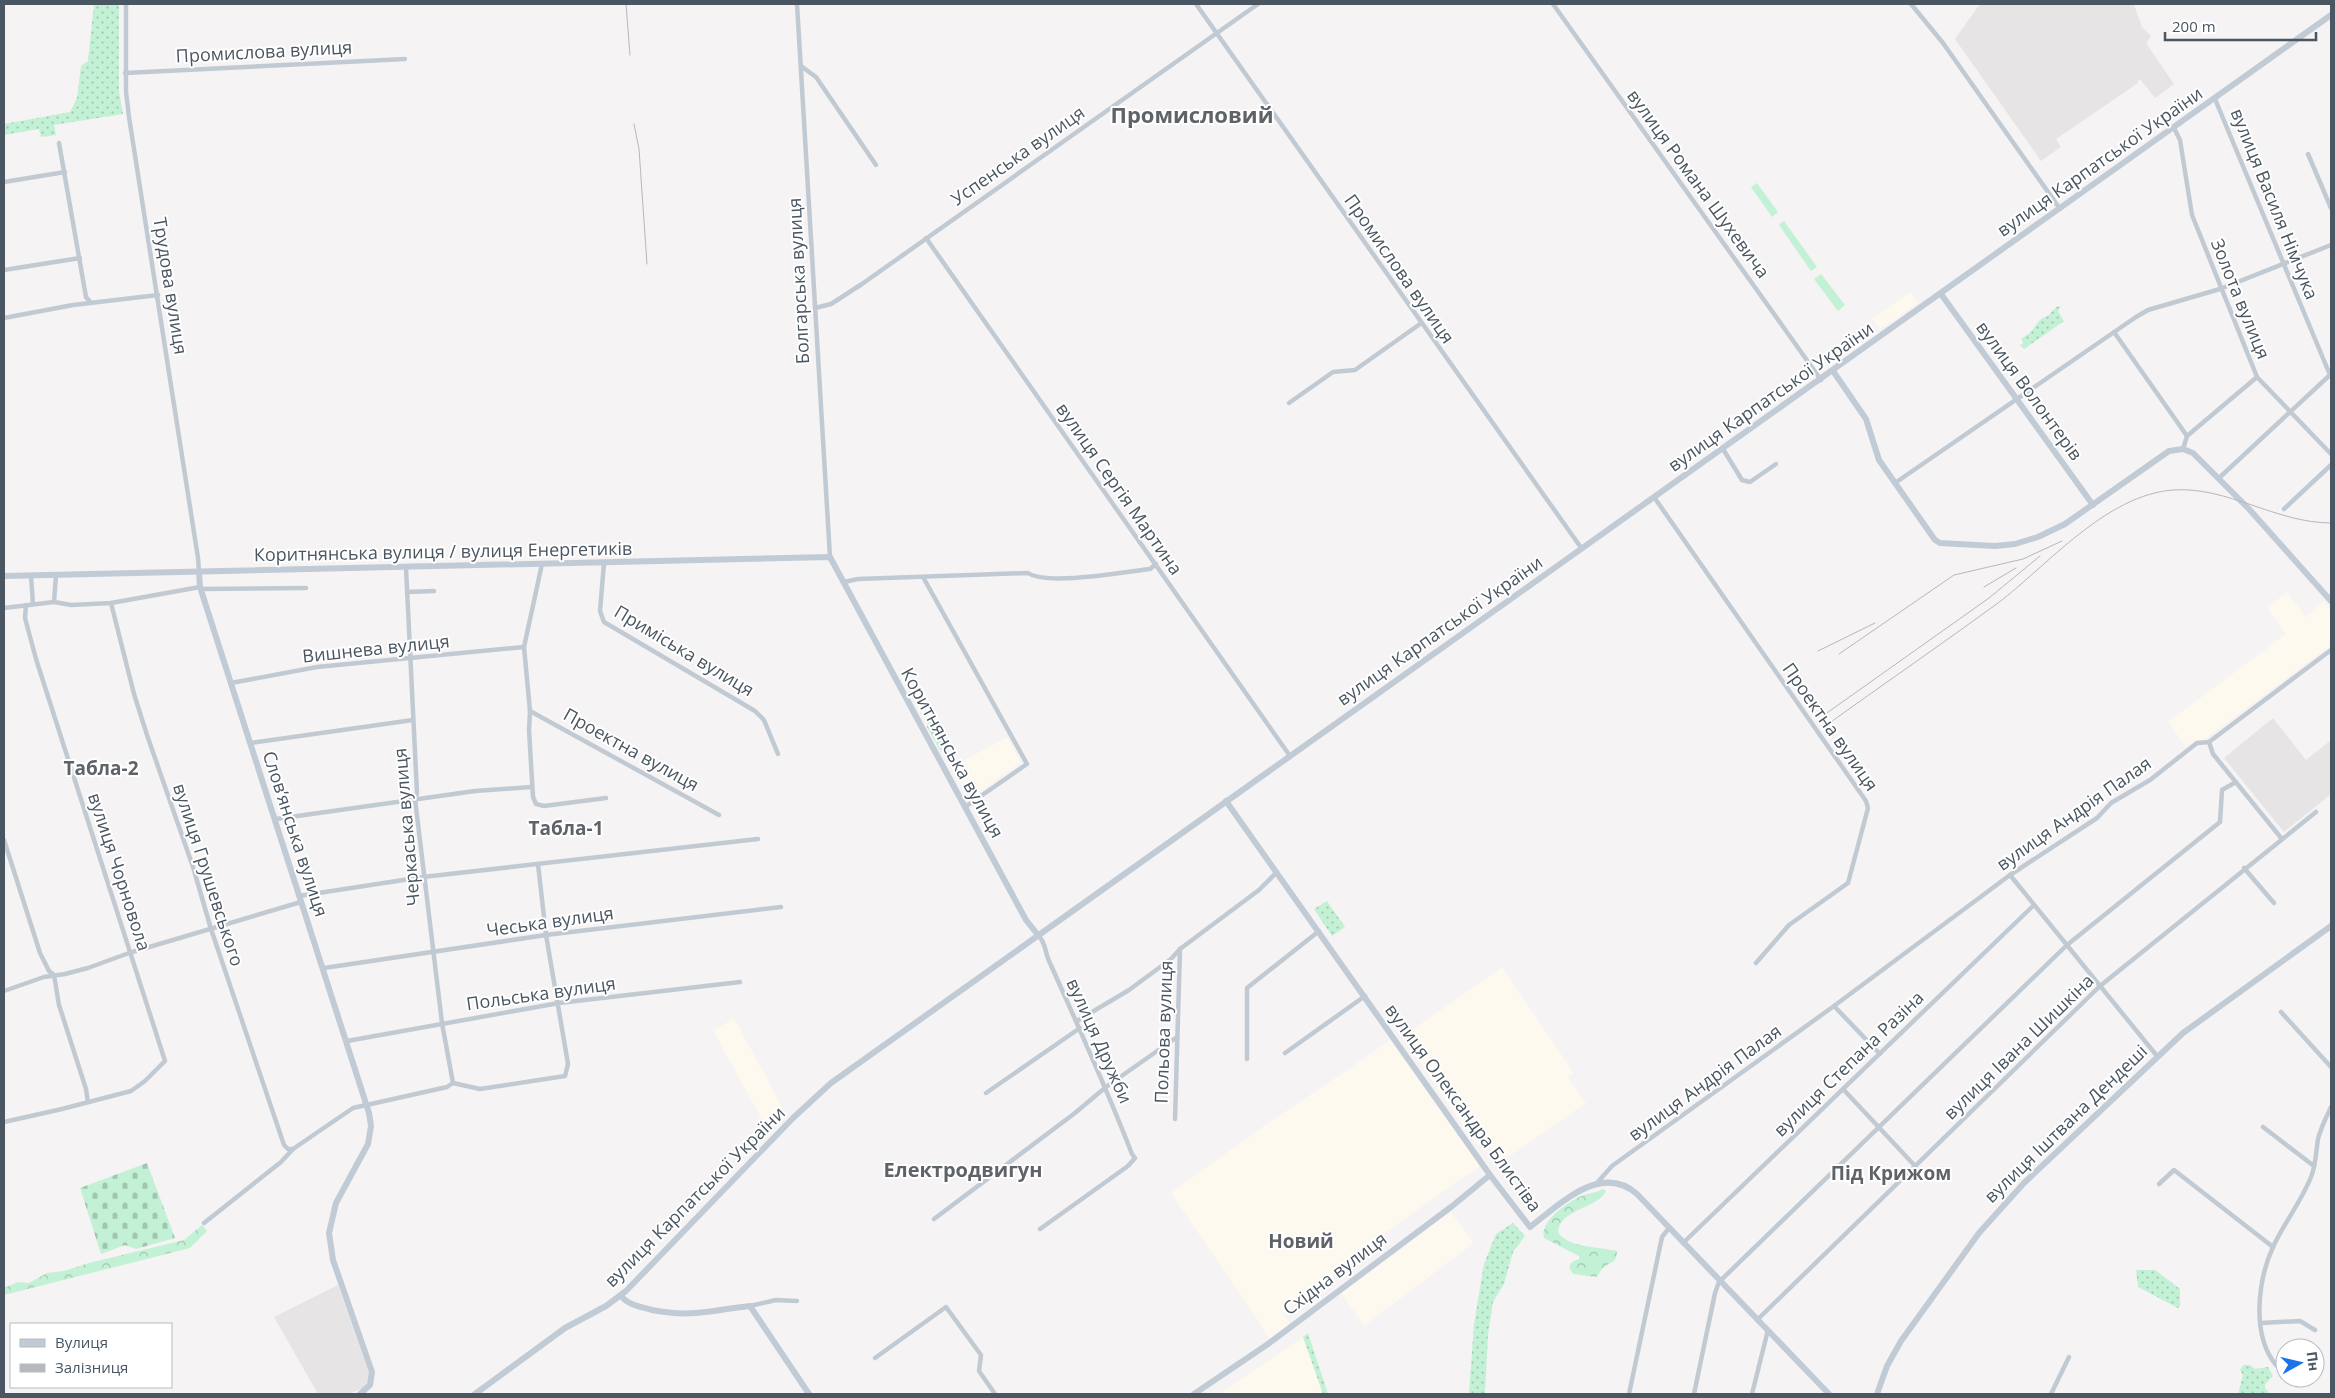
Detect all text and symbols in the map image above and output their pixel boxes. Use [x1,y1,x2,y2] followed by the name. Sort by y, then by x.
[2165,10,2316,42] scale bar
[2172,16,2216,36] text: 200 m
[175,34,353,68] street label: Промислова вулиця
[1992,81,2207,242] street label: вулиця Карпатської України
[1622,84,1775,283] street label: вулиця Романа Шухевича
[1110,99,1274,129] district label: Промисловий
[946,100,1089,210] street label: Успенська вулиця
[2226,105,2324,303] street label: вулиця Василя Німчука
[1339,189,1460,348] street label: Промислова вулиця
[782,197,814,365] street label: Болгарська вулиця
[148,216,194,356] street label: Трудова вулиця
[2206,235,2276,362] street label: Золота вулиця
[1663,316,1878,477] street label: вулиця Карпатської України
[1971,316,2088,465] street label: вулиця Волонтерів
[1051,398,1188,579] street label: вулиця Сергія Мартина
[254,536,632,566] street label: Коритнянська вулиця / вулиця Енергетиків
[1332,550,1547,711] street label: вулиця Карпатської України
[610,599,759,701] street label: Приміська вулиця
[301,628,451,668] street label: Вишнева вулиця
[1778,658,1884,795] street label: Проектна вулиця
[896,663,1010,842] street label: Коритнянська вулиця
[560,702,703,796] street label: Проектна вулиця
[387,747,425,907] street label: Черкаська вулиця
[258,748,334,920] street label: Словʼянська вулиця
[1991,751,2156,876] street label: вулиця Андрія Палая
[63,755,139,781] district label: Табла-2
[168,780,250,969] street label: вулиця Грушевського
[83,790,157,954] street label: вулиця Чорновола
[528,815,604,841] district label: Табла-1
[485,900,615,942] street label: Чеська вулиця
[1149,960,1177,1104] street label: Польова вулиця
[1938,968,2098,1124] street label: вулиця Івана Шишкіна
[465,971,617,1015] street label: Польська вулиця
[1062,974,1138,1107] street label: вулиця Дружби
[1768,985,1928,1141] street label: вулиця Степана Разіна
[1380,999,1547,1216] street label: вулиця Олександра Блистіва
[1623,1018,1786,1146] street label: вулиця Андрія Палая
[1979,1039,2152,1208] street label: вулиця Іштвана Дендеші
[599,1101,790,1292] street label: вулиця Карпатської України
[884,1156,1042,1183] district label: Електродвигун
[1831,1160,1951,1186] district label: Під Крижом
[1278,1226,1391,1320] street label: Східна вулиця
[1268,1228,1334,1254] district label: Новий
[10,1323,172,1388] legend
[55,1332,108,1352] text: Вулиця
[2275,1338,2325,1388] north arrow
[2303,1350,2324,1372] text: Пн
[55,1357,128,1377] text: Залізниця

